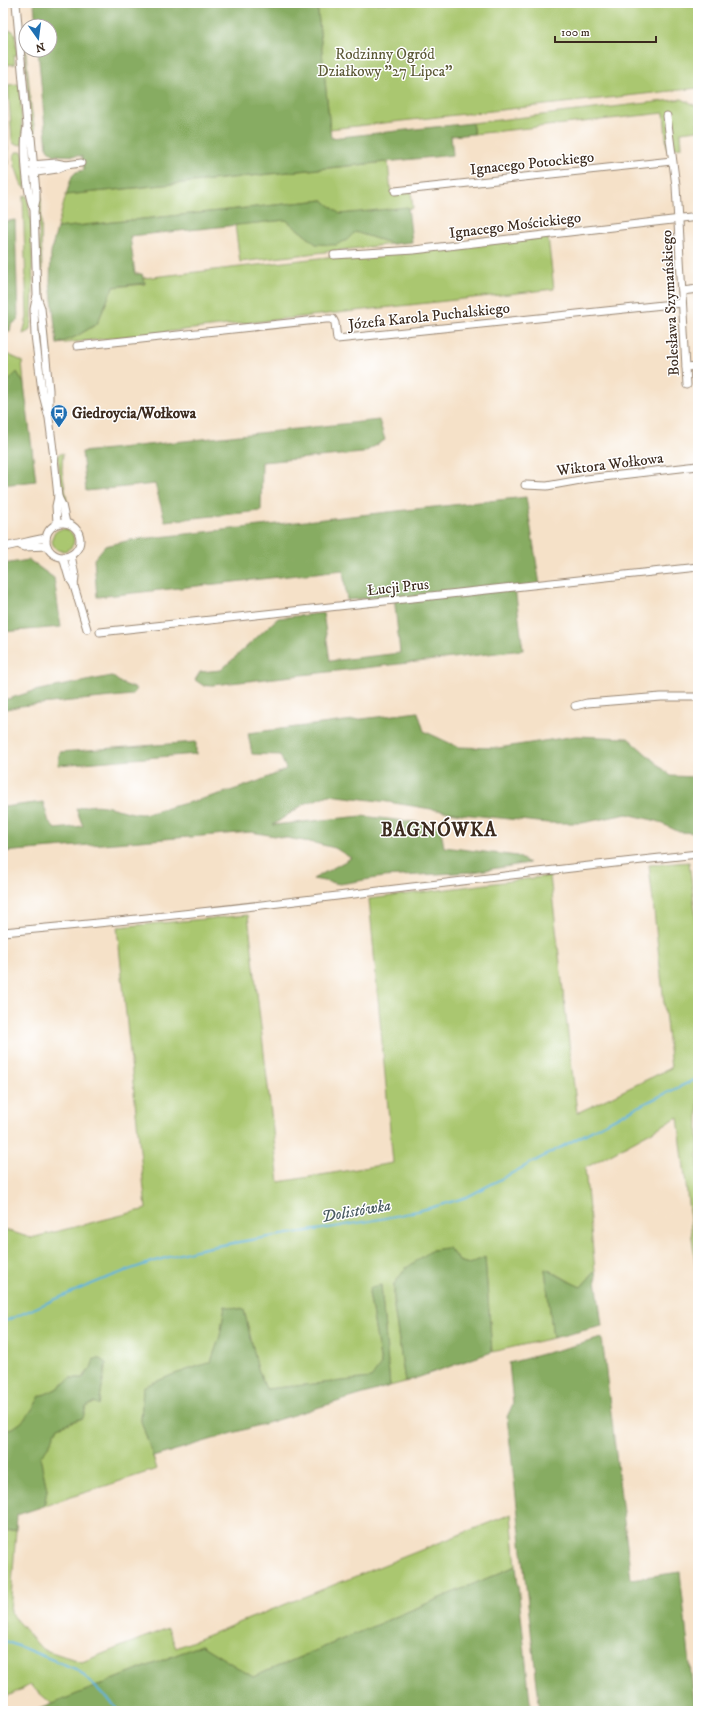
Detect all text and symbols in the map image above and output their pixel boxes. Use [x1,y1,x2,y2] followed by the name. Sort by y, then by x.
[18,18,58,58] north arrow
[555,18,656,44] scale bar
[561,25,590,40] text: 100 m
[34,39,46,55] text: N
[318,45,452,81] park label: Rodzinny Ogród Działkowy "27 Lipca"
[469,148,595,179] street label: Ignacego Potockiego
[448,208,582,243] street label: Ignacego Mościckiego
[657,229,684,377] street label: Bolesława Szymańskiego
[345,299,511,335] street label: Józefa Karola Puchalskiego
[49,403,69,428] bus stop icon: Giedroycia/Wołkowa
[72,404,197,423] place label: Giedroycia/Wołkowa
[555,448,665,481] street label: Wiktora Wołkowa
[366,575,430,600] street label: Łucji Prus
[381,817,497,842] district label: BAGNÓWKA
[320,1195,393,1227] water label: Dolistówka

